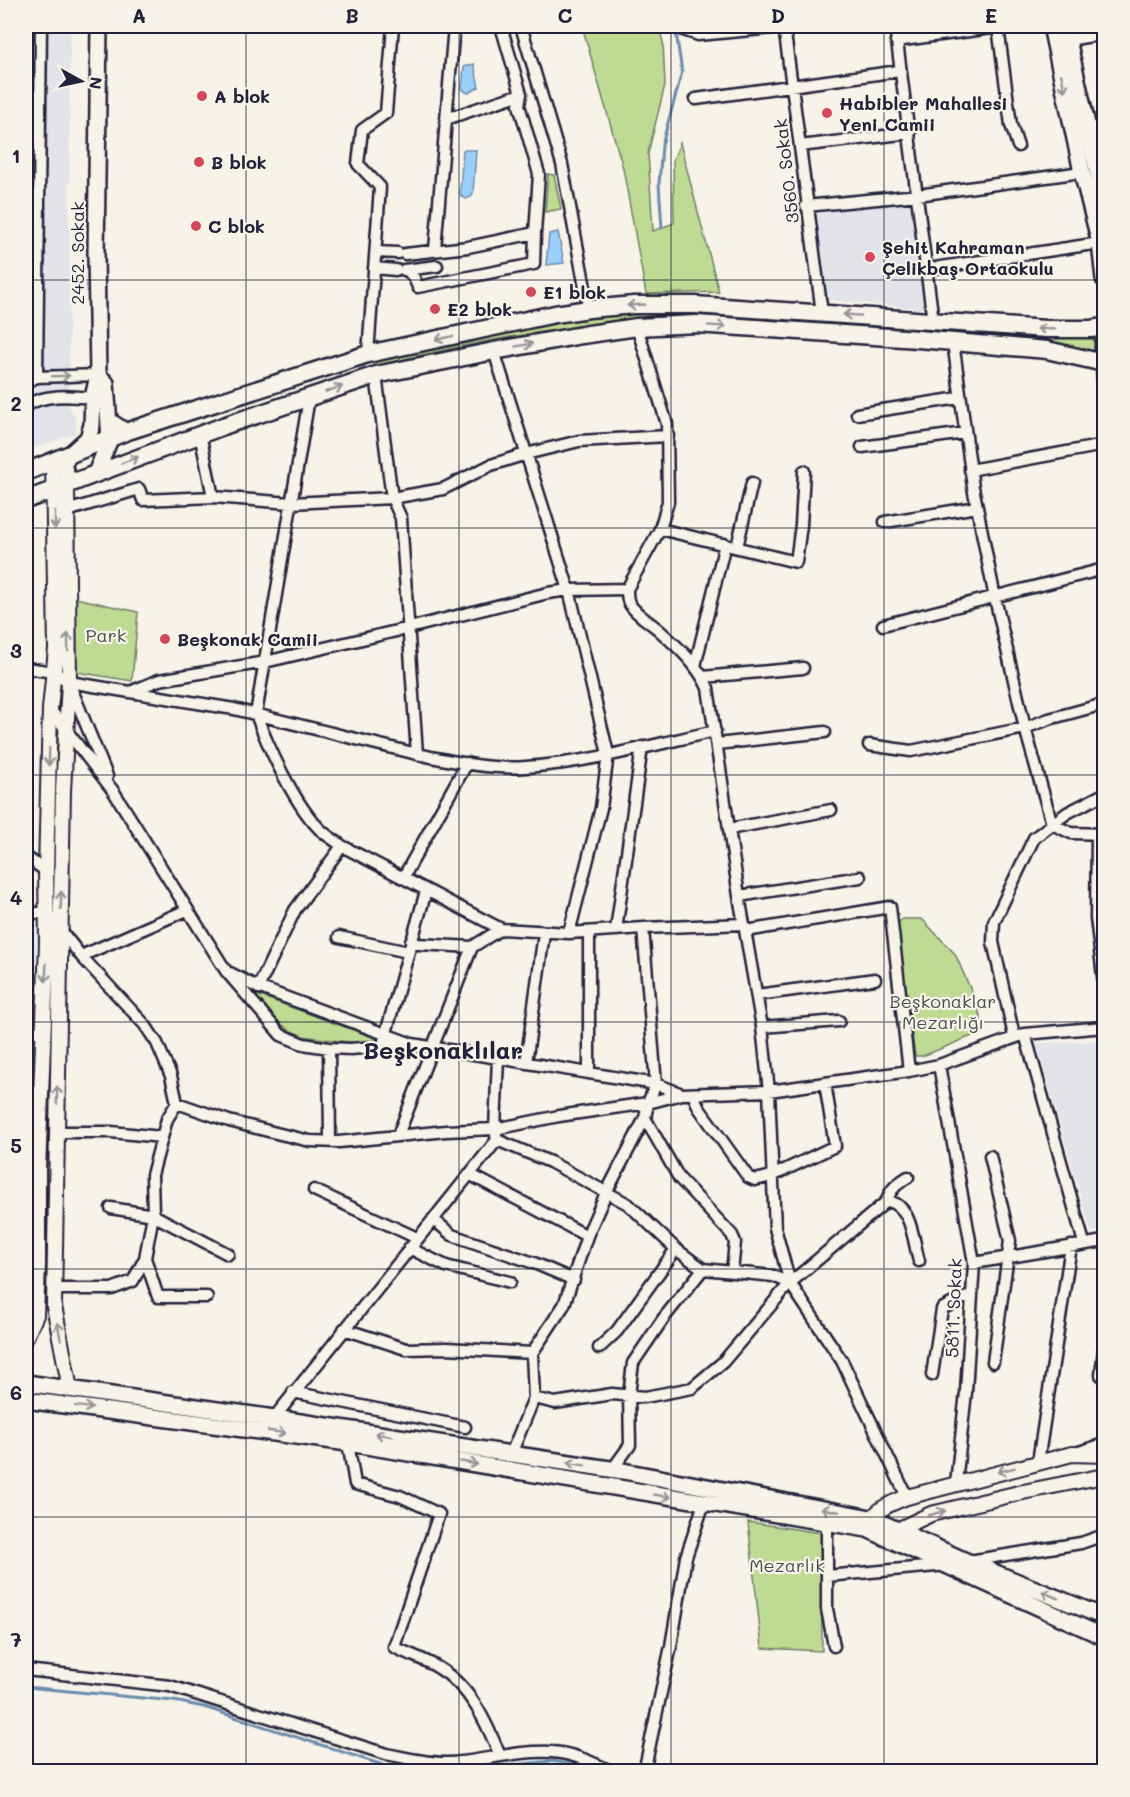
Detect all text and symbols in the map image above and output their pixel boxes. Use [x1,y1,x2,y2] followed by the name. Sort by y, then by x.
[132,2,146,28] text: A
[345,2,359,28] text: B
[558,2,573,28] text: C
[771,2,785,28] text: D
[985,2,997,28] text: E
[51,51,111,111] north arrow
[1058,73,1069,92] one-way arrow
[85,76,108,91] text: N
[214,84,270,108] place label: A blok
[195,89,209,103] marker: A blok
[839,91,1008,136] place label: Habibler Mahallesi Yeni Camii
[820,106,834,120] marker: Habibler Mahallesi Yeni Camii
[768,117,804,225] street label: 3560. Sokak
[12,142,20,168] text: 1
[211,150,267,174] place label: B blok
[192,155,206,169] marker: B blok
[65,201,89,305] street label: 2452. Sokak
[208,214,265,238] place label: C blok
[189,219,203,233] marker: C blok
[882,235,1054,280] place label: Şehit Kahraman Çelikbaş Ortaokulu
[863,250,877,264] marker: Şehit Kahraman Çelikbaş Ortaokulu
[543,280,606,304] place label: E1 blok
[524,285,538,299] marker: E1 blok
[447,297,512,321] place label: E2 blok
[627,299,647,310] one-way arrow
[428,302,442,316] marker: E2 blok
[842,309,862,320] one-way arrow
[707,320,727,331] one-way arrow
[1037,323,1057,335] one-way arrow
[435,332,454,344] one-way arrow
[514,339,533,350] one-way arrow
[51,371,71,382] one-way arrow
[324,383,343,394] one-way arrow
[10,390,22,416] text: 2
[121,454,139,465] one-way arrow
[49,510,61,530] one-way arrow
[86,623,126,647] park label: Park
[177,627,318,651] place label: Beşkonak Camii
[158,632,172,646] marker: Beşkonak Camii
[62,633,74,653] one-way arrow
[10,637,22,663] text: 3
[43,746,54,766] one-way arrow
[10,884,23,910] text: 4
[55,890,66,910] one-way arrow
[41,962,52,982] one-way arrow
[890,989,996,1034] park label: Beşkonaklar Mezarlığı
[363,1034,523,1066] district label: Beşkonaklılar
[51,1085,63,1105] one-way arrow
[10,1132,22,1158] text: 5
[939,1258,967,1358] street label: 5811. Sokak
[53,1322,64,1342] one-way arrow
[10,1379,22,1405] text: 6
[73,1401,93,1412] one-way arrow
[267,1427,286,1438] one-way arrow
[374,1429,394,1440] one-way arrow
[459,1458,479,1469] one-way arrow
[567,1459,587,1470] one-way arrow
[997,1465,1016,1476] one-way arrow
[651,1491,671,1502] one-way arrow
[821,1504,840,1515] one-way arrow
[927,1507,946,1518] one-way arrow
[749,1553,825,1577] park label: Mezarlık
[1042,1589,1060,1600] one-way arrow
[10,1626,22,1652] text: 7

